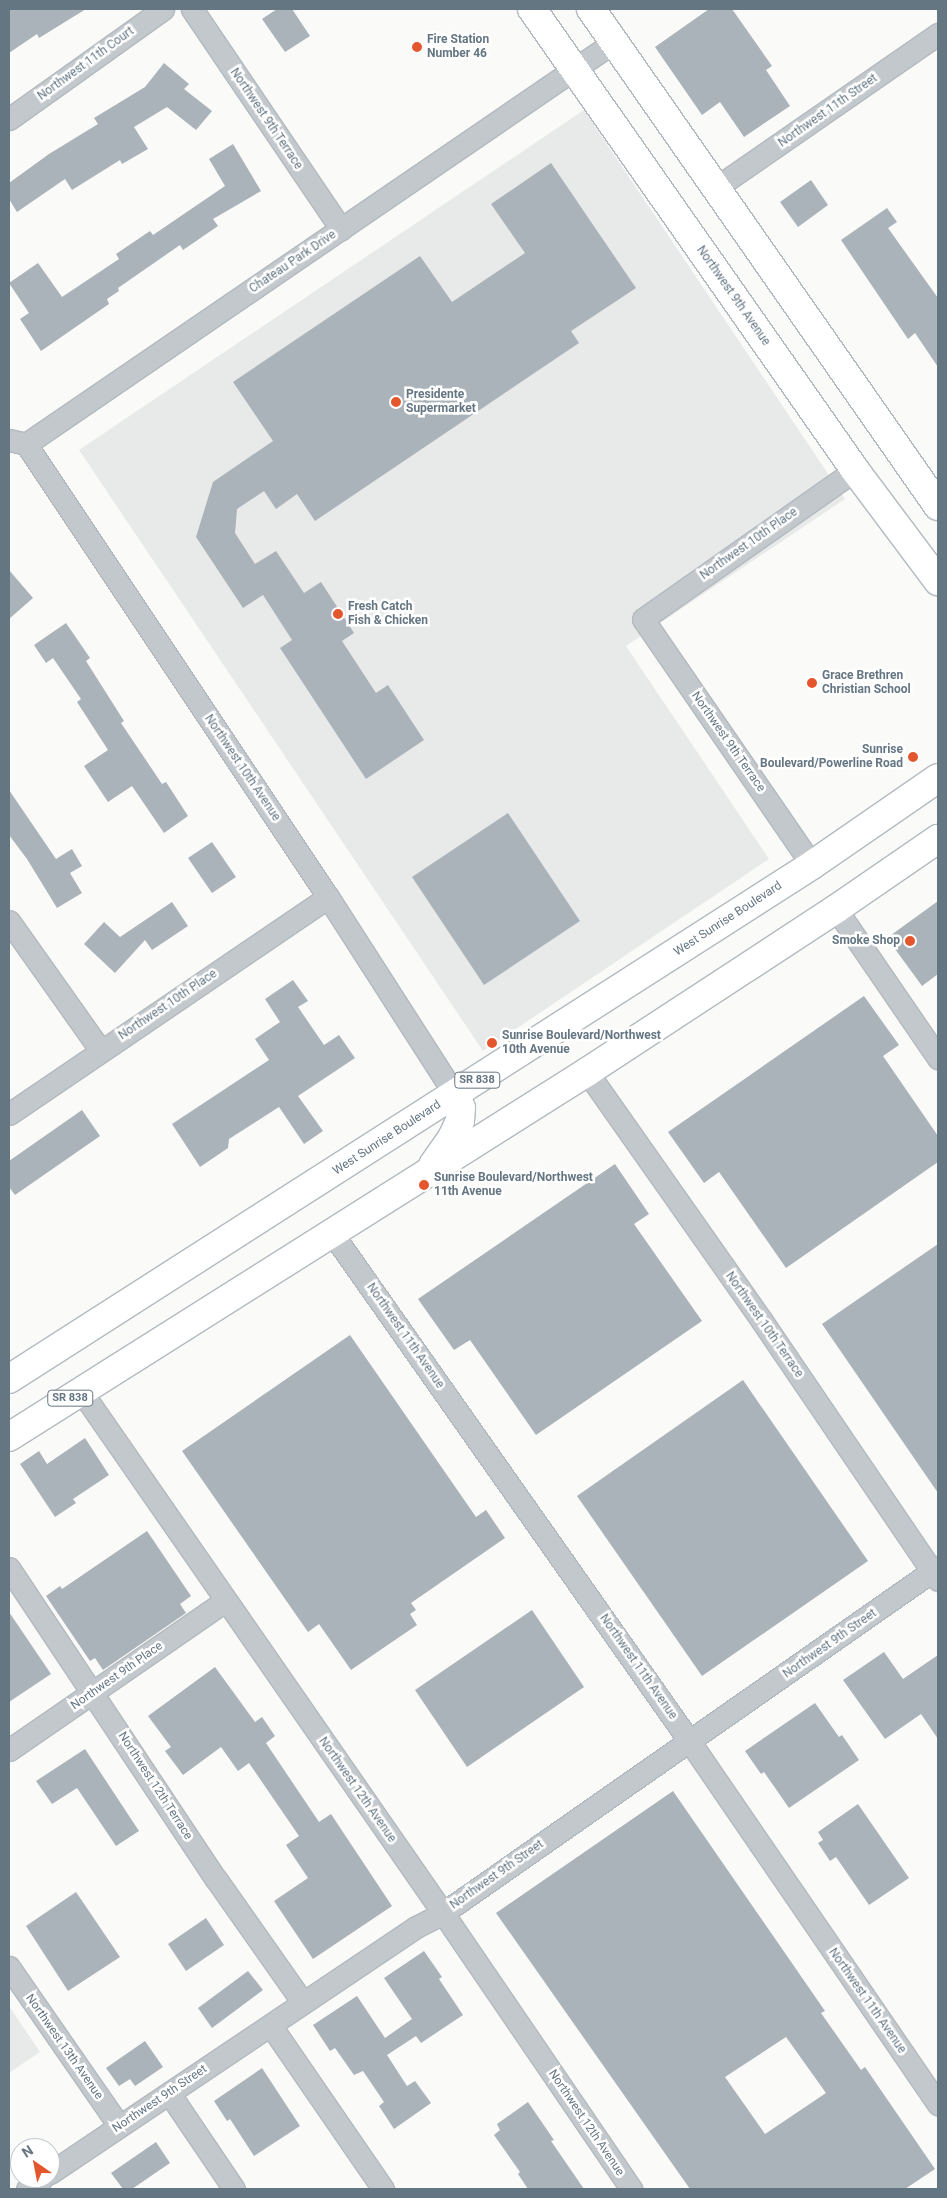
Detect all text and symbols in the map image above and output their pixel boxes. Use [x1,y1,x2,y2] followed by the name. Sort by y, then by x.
[35,24,137,104] street label: Northwest 11th Court
[427,33,489,61] place label: Fire Station Number 46
[411,41,423,53] marker: Fire Station Number 46
[227,66,305,172] street label: Northwest 9th Terrace
[776,71,880,151] street label: Northwest 11th Street
[247,228,339,296] street label: Chateau Park Drive
[693,243,773,349] street label: Northwest 9th Avenue
[406,388,476,416] place label: Presidente Supermarket
[390,396,402,408] marker: Presidente Supermarket
[698,505,800,583] street label: Northwest 10th Place
[348,600,428,628] place label: Fresh Catch Fish & Chicken
[332,608,344,620] marker: Fresh Catch Fish & Chicken
[822,669,911,697] place label: Grace Brethren Christian School
[806,677,818,689] marker: Grace Brethren Christian School
[688,689,768,795] street label: Northwest 9th Terrace
[201,712,283,824] street label: Northwest 10th Avenue
[760,743,903,771] place label: Sunrise Boulevard/Powerline Road
[907,751,919,763] marker: Sunrise Boulevard/Powerline Road
[671,879,785,959] street label: West Sunrise Boulevard
[832,934,900,948] place label: Smoke Shop
[904,935,916,947] marker: Smoke Shop
[116,967,220,1043] street label: Northwest 10th Place
[502,1029,661,1057] place label: Sunrise Boulevard/Northwest 10th Avenue
[486,1037,498,1049] marker: Sunrise Boulevard/Northwest 10th Avenue
[453,1072,501,1088] road number: SR 838
[330,1098,444,1178] street label: West Sunrise Boulevard
[434,1171,593,1199] place label: Sunrise Boulevard/Northwest 11th Avenue
[418,1179,430,1191] marker: Sunrise Boulevard/Northwest 11th Avenue
[722,1269,806,1381] street label: Northwest 10th Terrace
[363,1281,447,1391] street label: Northwest 11th Avenue
[46,1390,94,1406] road number: SR 838
[781,1606,879,1682] street label: Northwest 9th Street
[596,1612,680,1722] street label: Northwest 11th Avenue
[68,1639,166,1713] street label: Northwest 9th Place
[115,1729,195,1843] street label: Northwest 12th Terrace
[315,1735,399,1845] street label: Northwest 12th Avenue
[448,1837,546,1913] street label: Northwest 9th Street
[825,1946,909,2056] street label: Northwest 11th Avenue
[22,1992,106,2102] street label: Northwest 13th Avenue
[110,2062,210,2136] street label: Northwest 9th Street
[545,2067,627,2179] street label: Northwest 12th Avenue
[10,2138,60,2188] north arrow
[19,2142,36,2161] text: N

